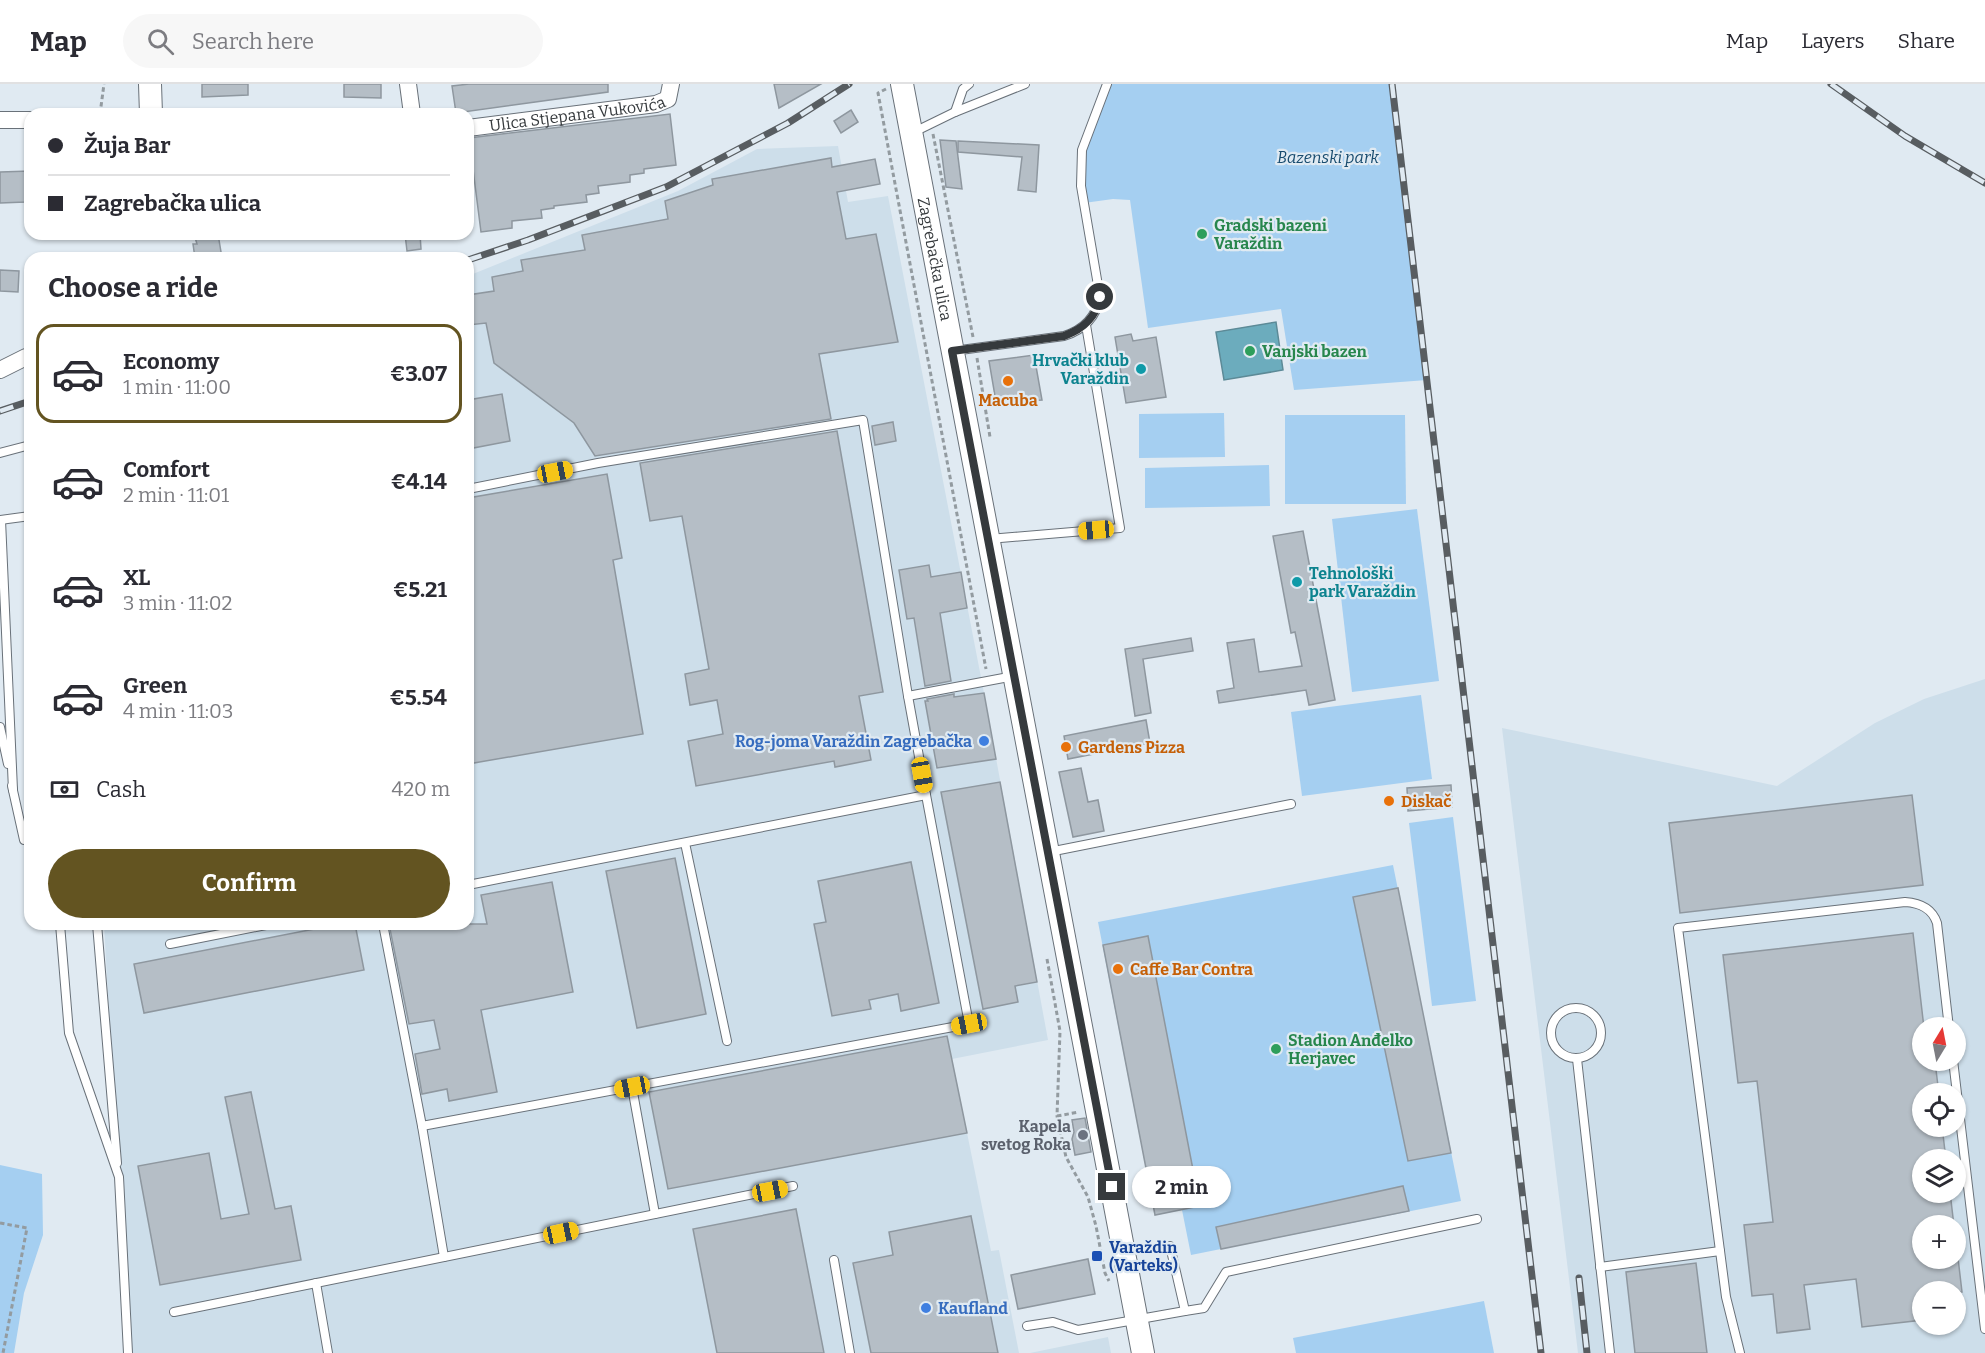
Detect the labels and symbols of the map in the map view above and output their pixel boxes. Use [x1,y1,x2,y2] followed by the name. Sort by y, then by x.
[488,92,668,135] street label: Ulica Stjepana Vukovića
[1277,148,1379,167] park label: Bazenski park
[914,196,956,322] street label: Zagrebačka ulica
[1214,216,1327,253] place label: Gradski bazeni Varaždin
[1195,227,1209,241] marker: Gradski bazeni Varaždin
[1086,283,1113,310] route start
[1262,342,1368,361] place label: Vanjski bazen
[1243,344,1257,358] marker: Vanjski bazen
[1032,351,1130,388] place label: Hrvački klub Varaždin
[1134,362,1148,376] marker: Hrvački klub Varaždin
[1001,374,1015,388] marker: Macuba
[978,391,1038,410] place label: Macuba
[536,460,574,484] car
[1077,519,1115,541] car
[1309,564,1416,601] place label: Tehnološki park Varaždin
[1290,575,1304,589] marker: Tehnološki park Varaždin
[735,732,972,751] place label: Rog-joma Varaždin Zagrebačka
[977,734,991,748] marker: Rog-joma Varaždin Zagrebačka
[1078,738,1185,757] place label: Gardens Pizza
[1059,740,1073,754] marker: Gardens Pizza
[910,756,934,794] car
[1401,792,1452,811] place label: Diskač
[1382,794,1396,808] marker: Diskač
[1130,960,1253,979] place label: Caffe Bar Contra
[1111,962,1125,976] marker: Caffe Bar Contra
[950,1012,988,1036] car
[1912,1017,1966,1071] north arrow
[1288,1031,1413,1068] place label: Stadion Anđelko Herjavec
[1269,1042,1283,1056] marker: Stadion Anđelko Herjavec
[613,1075,651,1099] car
[981,1117,1071,1154] place label: Kapela svetog Roka
[1076,1128,1090,1142] marker: Kapela svetog Roka
[1133,1166,1232,1208] callout: 2 min
[1098,1173,1125,1200] route end
[751,1179,789,1203] car
[542,1220,580,1246] car
[1109,1238,1178,1275] place label: Varaždin (Varteks)
[1090,1249,1104,1263] marker: Varaždin (Varteks)
[938,1299,1008,1318] place label: Kaufland
[919,1301,933,1315] marker: Kaufland

